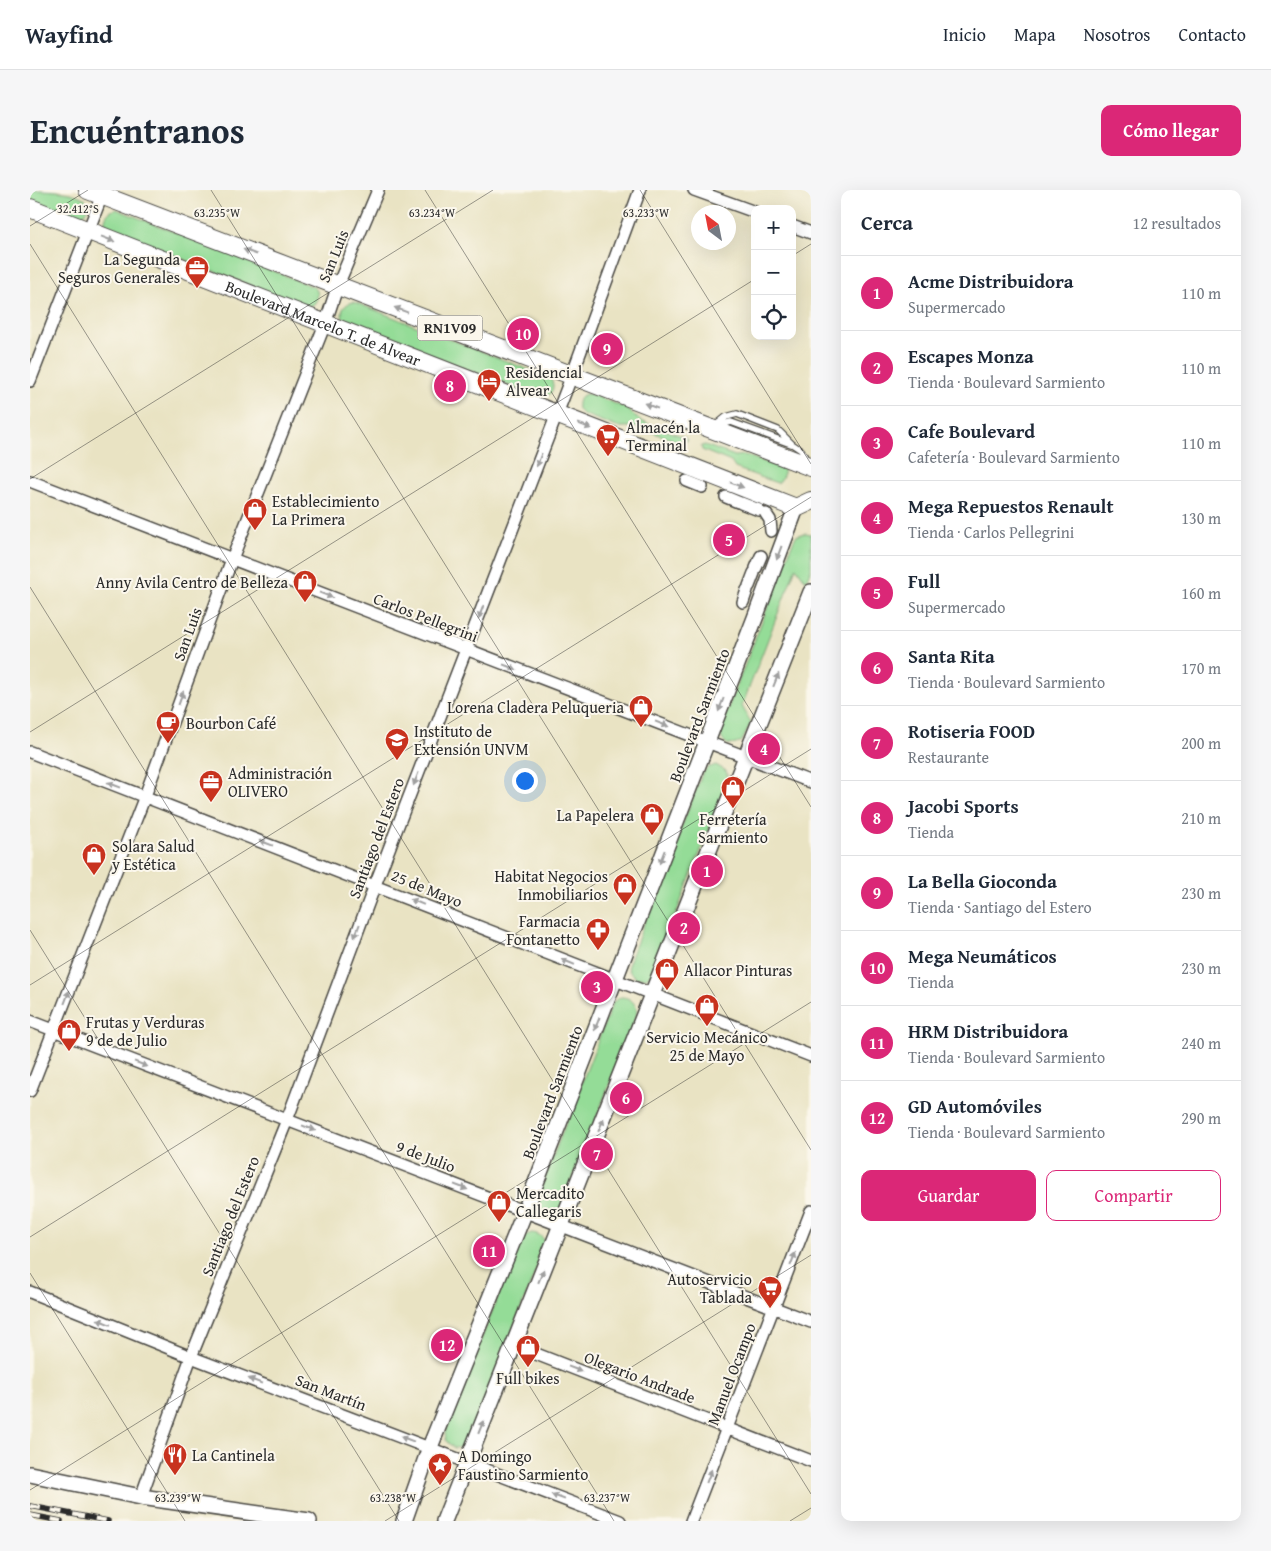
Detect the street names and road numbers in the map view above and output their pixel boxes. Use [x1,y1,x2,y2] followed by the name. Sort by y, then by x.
[312,226,354,286] street label: San Luis
[222,274,425,372] street label: Boulevard Marcelo T. de Alvear
[418,316,482,340] road number: RN1V09
[370,586,482,648] street label: Carlos Pellegrini
[166,604,208,664] street label: San Luis
[662,645,736,785] street label: Boulevard Sarmiento
[342,774,410,902] street label: Santiago del Estero
[388,863,466,913] street label: 25 de Mayo
[515,1022,589,1162] street label: Boulevard Sarmiento
[393,1134,459,1178] street label: 9 de Julio
[195,1152,265,1280] street label: Santiago del Estero
[700,1319,762,1429] street label: Manuel Ocampo
[581,1345,699,1409] street label: Olegario Andrade
[292,1367,370,1417] street label: San Martín

